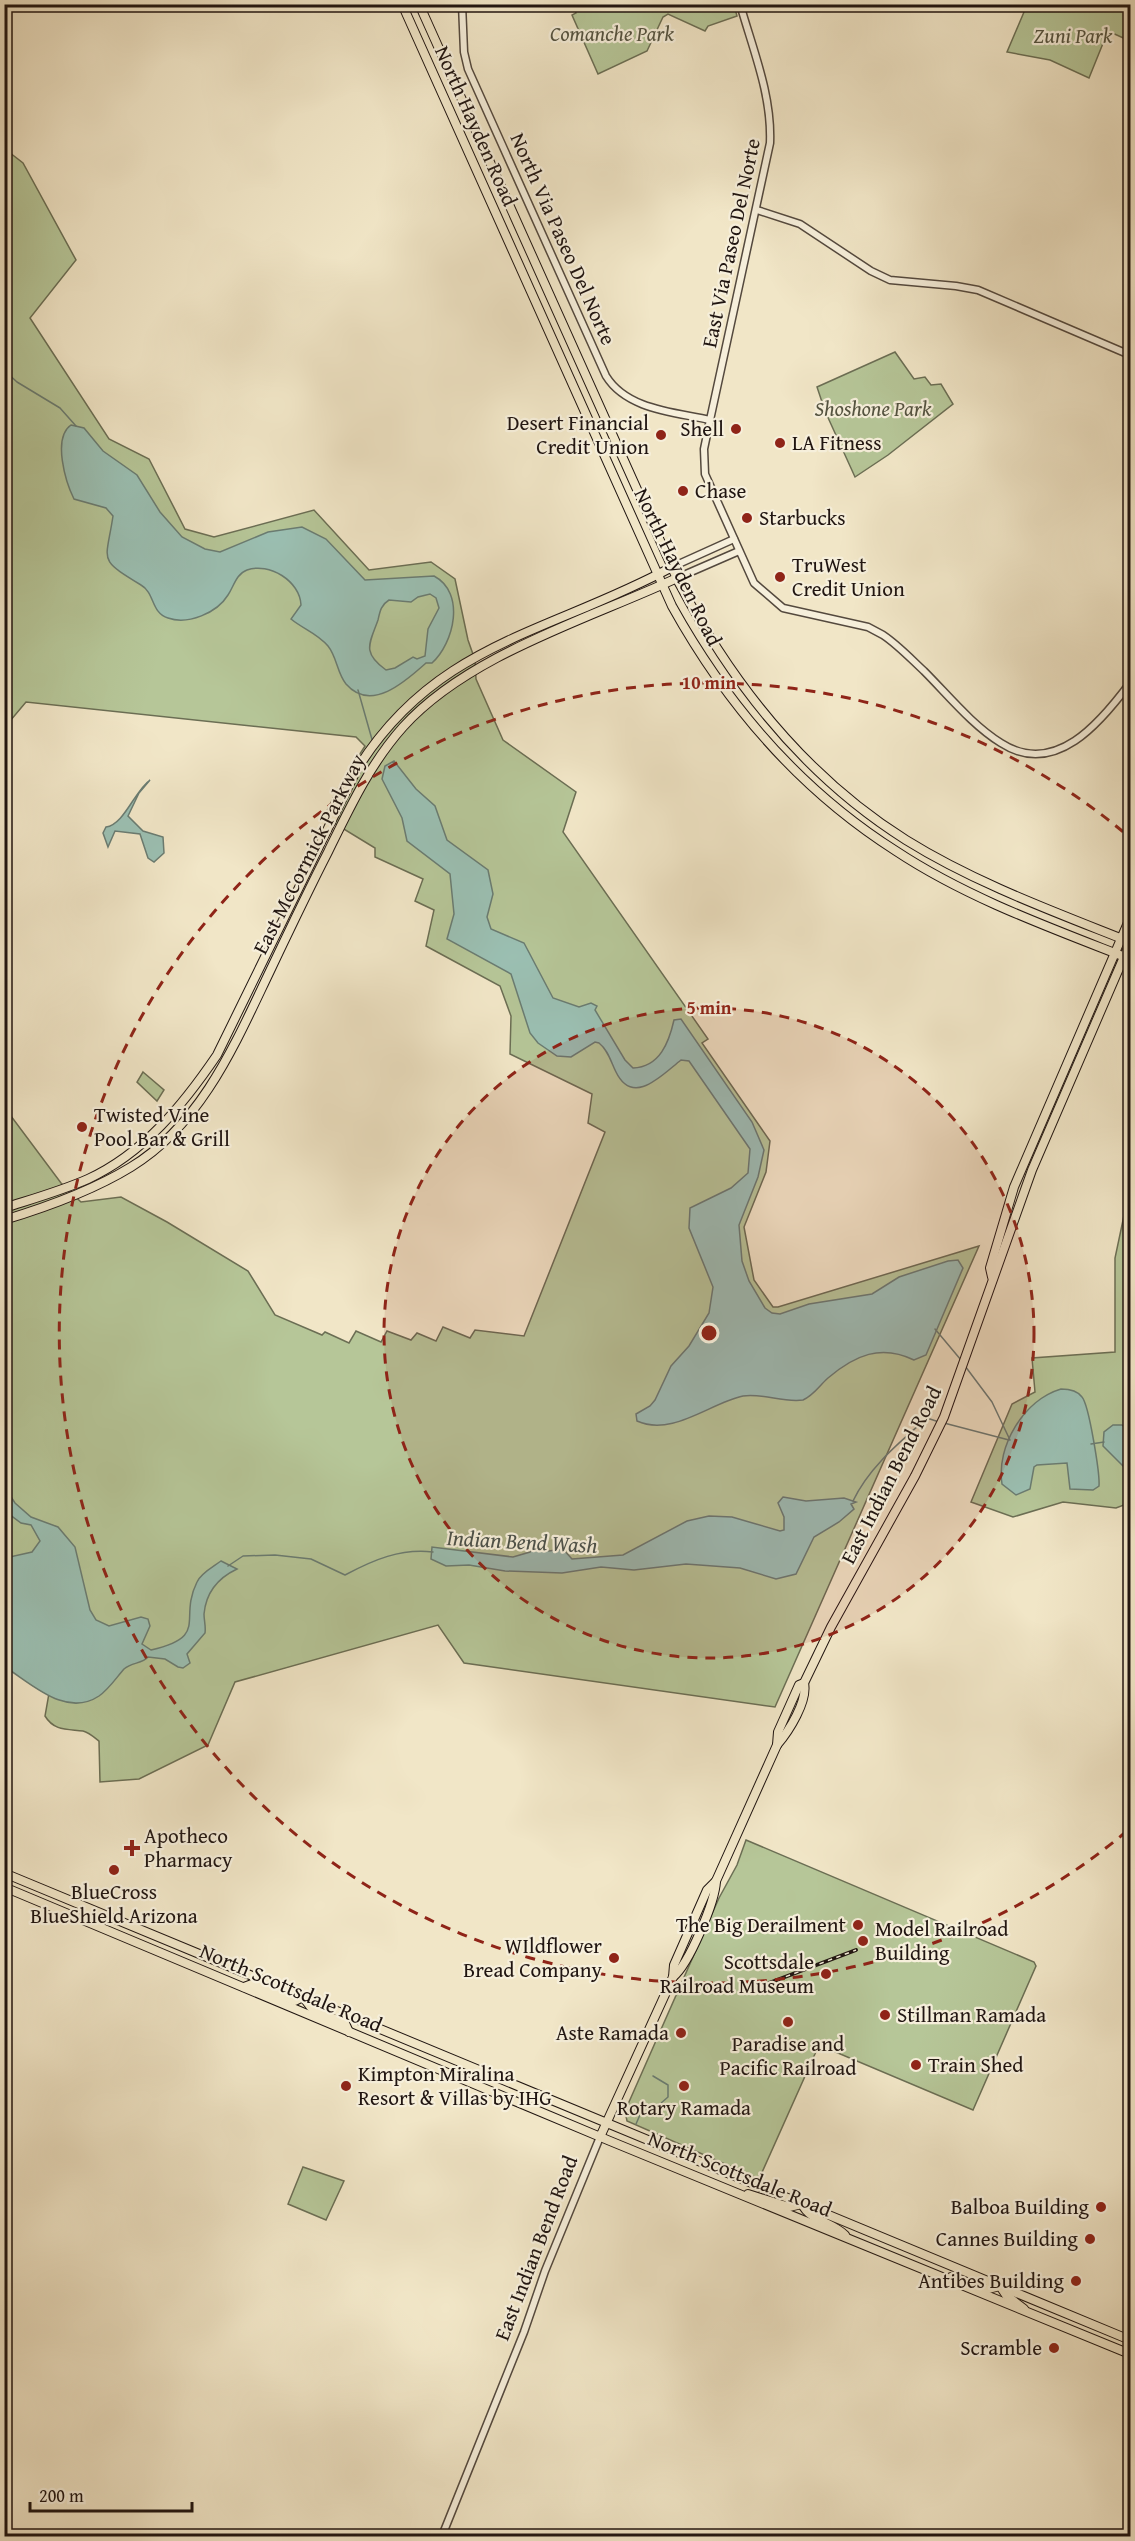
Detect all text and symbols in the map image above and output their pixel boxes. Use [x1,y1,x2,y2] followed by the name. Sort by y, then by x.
[550,18,674,49] park label: Comanche Park
[1034,20,1113,51] park label: Zuni Park
[427,41,526,212] street label: North Hayden Road
[503,128,624,350] street label: North Via Paseo Del Norte
[693,135,768,350] street label: East Via Paseo Del Norte
[815,393,932,424] park label: Shoshone Park
[507,407,649,462] place label: Desert Financial Credit Union
[680,413,724,444] place label: Shell
[729,422,743,436] marker: Shell
[792,427,881,458] place label: LA Fitness
[654,428,668,442] marker: Desert Financial Credit Union
[773,436,787,450] marker: LA Fitness
[695,475,746,506] place label: Chase
[627,482,731,652] street label: North Hayden Road
[676,484,690,498] marker: Chase
[759,502,845,533] place label: Starbucks
[740,511,754,525] marker: Starbucks
[792,549,905,604] place label: TruWest Credit Union
[773,570,787,584] marker: TruWest Credit Union
[682,669,736,696] text: 10 min
[245,748,373,959] street label: East McCormick Parkway
[687,994,732,1021] text: 5 min
[94,1099,230,1154] place label: Twisted Vine Pool Bar & Grill
[75,1120,89,1134] marker: Twisted Vine Pool Bar & Grill
[699,1323,719,1343] centre of rings
[832,1380,949,1569] street label: East Indian Bend Road
[446,1521,598,1561] water label: Indian Bend Wash
[144,1820,233,1875] place label: Apotheco Pharmacy
[125,1841,139,1855] marker: Apotheco Pharmacy
[107,1863,121,1877] marker: BlueCross BlueShield Arizona
[30,1876,198,1931] place label: BlueCross BlueShield Arizona
[676,1909,847,1940] place label: The Big Derailment
[875,1913,1009,1968] place label: Model Railroad Building
[851,1918,865,1932] marker: The Big Derailment
[463,1930,603,1985] place label: WIldflower Bread Company
[856,1934,870,1948] marker: Model Railroad Building
[195,1935,388,2040] street label: North Scottsdale Road
[660,1946,814,2001] place label: Scottsdale Railroad Museum
[607,1951,621,1965] marker: WIldflower Bread Company
[819,1967,833,1981] marker: Scottsdale Railroad Museum
[897,1999,1046,2030] place label: Stillman Ramada
[878,2008,892,2022] marker: Stillman Ramada
[781,2015,795,2029] marker: Paradise and Pacific Railroad
[556,2017,669,2048] place label: Aste Ramada
[674,2026,688,2040] marker: Aste Ramada
[720,2028,857,2083] place label: Paradise and Pacific Railroad
[928,2049,1024,2080] place label: Train Shed
[358,2058,552,2113] place label: Kimpton Miralina Resort & Villas by IHG
[909,2058,923,2072] marker: Train Shed
[339,2079,353,2093] marker: Kimpton Miralina Resort & Villas by IHG
[677,2079,691,2093] marker: Rotary Ramada
[617,2092,751,2123] place label: Rotary Ramada
[644,2122,838,2225] street label: North Scottsdale Road
[486,2150,585,2345] street label: East Indian Bend Road
[951,2191,1090,2222] place label: Balboa Building
[1094,2200,1108,2214] marker: Balboa Building
[936,2223,1079,2254] place label: Cannes Building
[1083,2232,1097,2246] marker: Cannes Building
[918,2265,1065,2296] place label: Antibes Building
[1069,2274,1083,2288] marker: Antibes Building
[960,2332,1042,2363] place label: Scramble
[1047,2341,1061,2355] marker: Scramble
[30,2475,192,2513] scale bar
[39,2482,84,2509] text: 200 m

